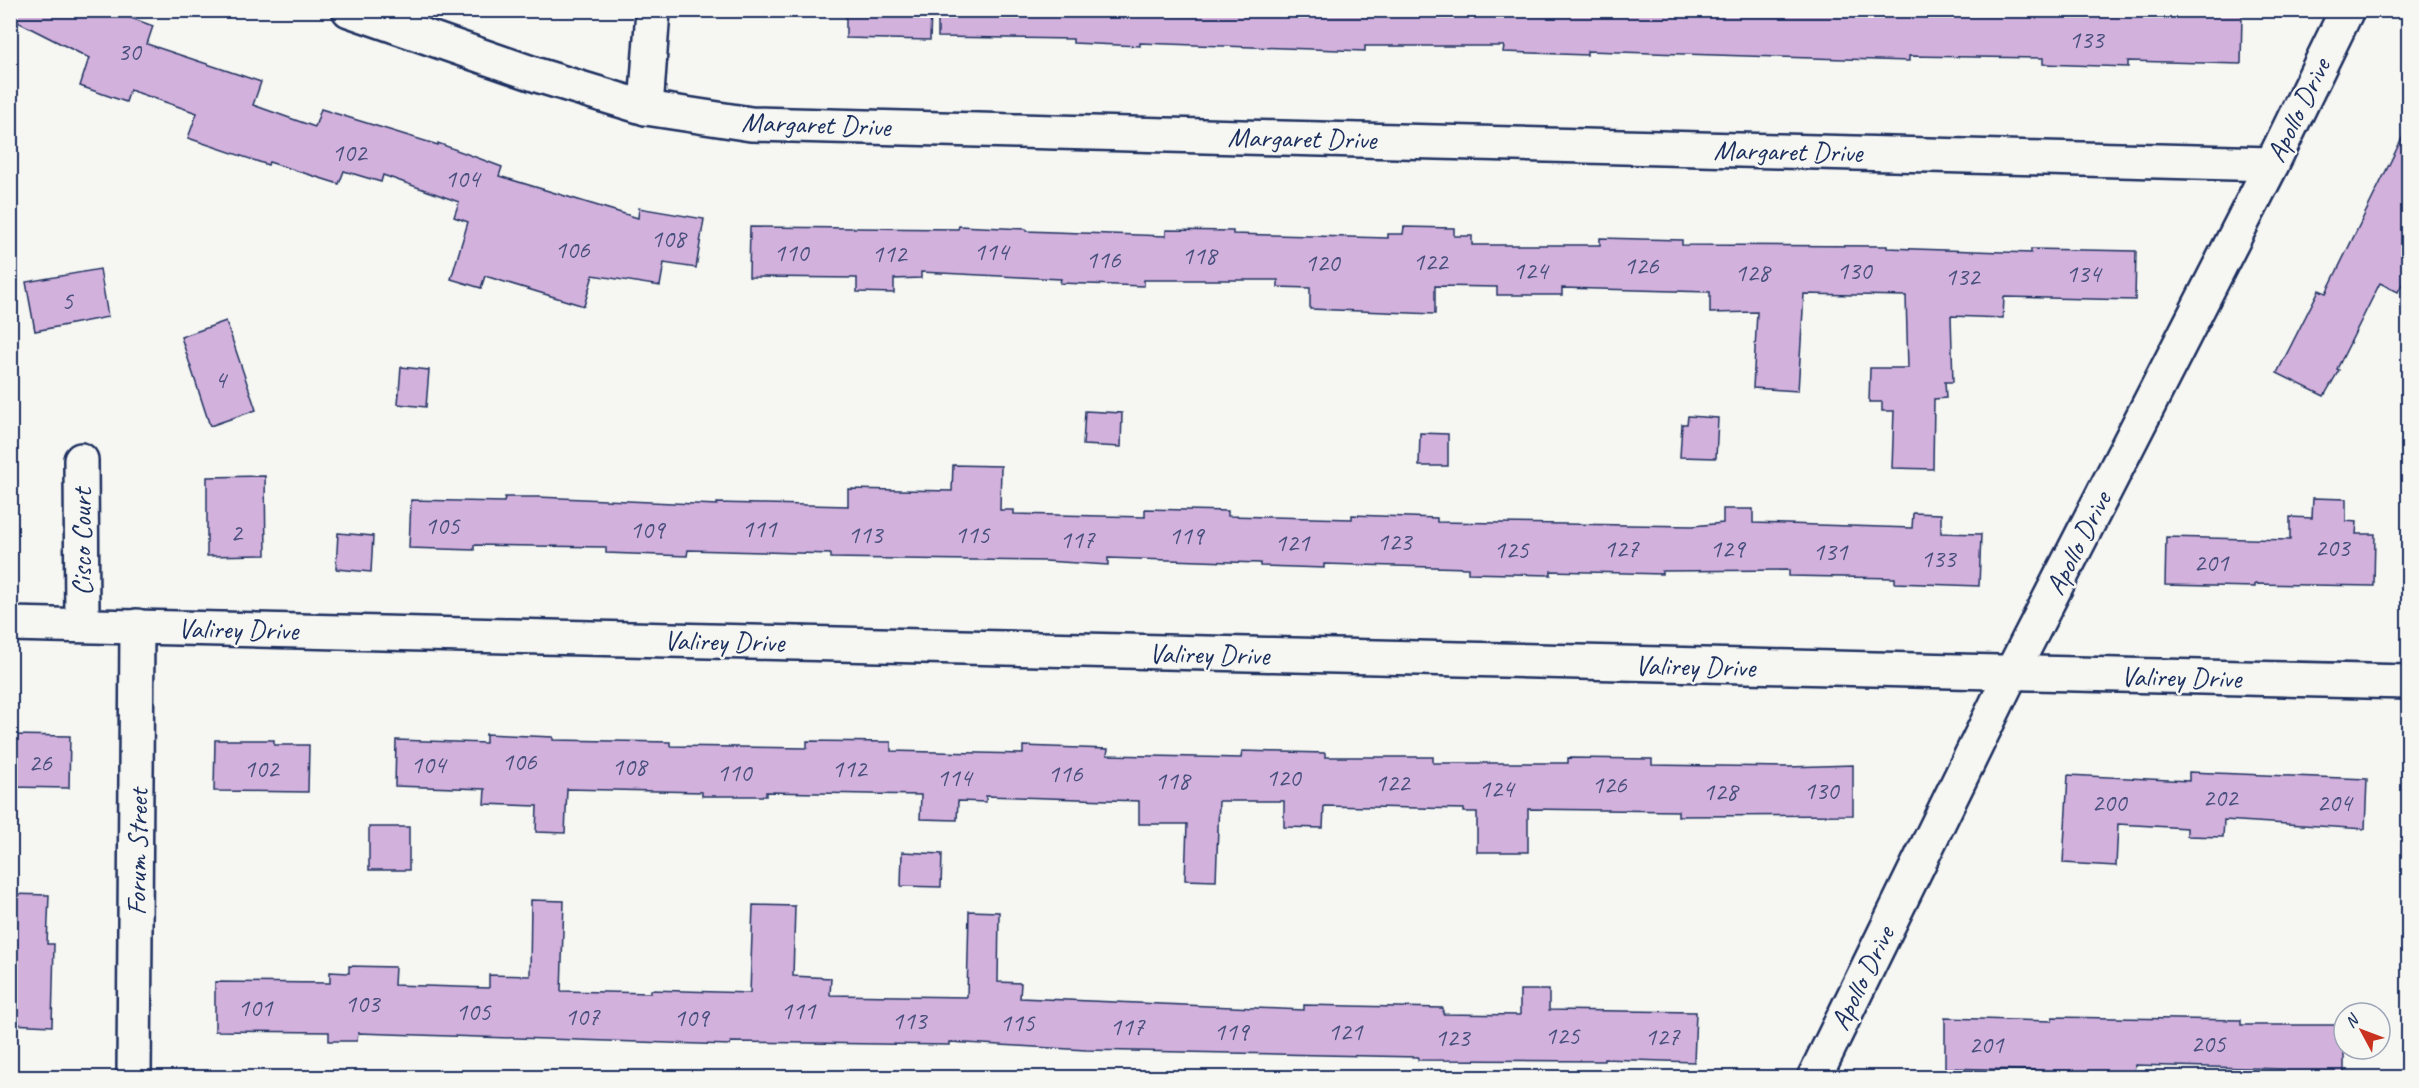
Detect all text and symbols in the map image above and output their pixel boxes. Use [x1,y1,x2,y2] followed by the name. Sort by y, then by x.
[2068,23,2106,56] house number: 133
[117,35,143,68] house number: 30
[2258,51,2339,167] street label: Apollo Drive
[741,104,893,144] street label: Margaret Drive
[1227,119,1379,157] street label: Margaret Drive
[1713,132,1865,170] street label: Margaret Drive
[331,136,369,169] house number: 102
[444,162,482,195] house number: 104
[650,222,688,255] house number: 108
[554,233,591,266] house number: 106
[973,235,1011,268] house number: 114
[773,236,811,269] house number: 110
[871,237,909,270] house number: 112
[1181,239,1219,272] house number: 118
[1085,243,1122,276] house number: 116
[1412,245,1450,278] house number: 122
[1304,246,1342,279] house number: 120
[1623,249,1660,282] house number: 126
[1512,254,1550,287] house number: 124
[1836,254,1874,287] house number: 130
[1734,256,1772,289] house number: 128
[2065,257,2103,290] house number: 134
[1944,260,1982,293] house number: 132
[61,284,74,317] house number: 5
[214,363,228,396] house number: 4
[2037,484,2120,600] street label: Apollo Drive
[64,485,99,596] street label: Cisco Court
[424,509,461,542] house number: 105
[741,512,778,545] house number: 111
[629,513,667,546] house number: 109
[230,516,244,549] house number: 2
[847,518,885,551] house number: 113
[954,518,991,551] house number: 115
[1168,519,1206,552] house number: 119
[1059,523,1096,556] house number: 117
[1376,525,1414,558] house number: 123
[1274,526,1311,559] house number: 121
[2314,531,2352,564] house number: 203
[1603,532,1640,565] house number: 127
[1709,532,1747,565] house number: 129
[1493,533,1530,566] house number: 125
[1812,535,1849,568] house number: 131
[1920,542,1958,575] house number: 133
[2193,546,2230,579] house number: 201
[178,610,300,648] street label: Valirey Drive
[664,622,786,660] street label: Valirey Drive
[1149,635,1271,673] street label: Valirey Drive
[1635,647,1757,685] street label: Valirey Drive
[2121,658,2243,696] street label: Valirey Drive
[501,745,538,778] house number: 106
[28,746,53,779] house number: 26
[410,748,448,781] house number: 104
[611,750,649,783] house number: 108
[243,752,281,785] house number: 102
[831,752,869,785] house number: 112
[716,756,754,789] house number: 110
[1047,757,1084,790] house number: 116
[936,761,974,794] house number: 114
[1265,761,1303,794] house number: 120
[1154,764,1192,797] house number: 118
[1374,766,1412,799] house number: 122
[1591,768,1628,801] house number: 126
[1478,772,1516,805] house number: 124
[1803,774,1841,807] house number: 130
[1702,775,1740,808] house number: 128
[2202,781,2240,814] house number: 202
[118,786,156,916] street label: Forum Street
[2091,786,2129,819] house number: 200
[2316,786,2354,819] house number: 204
[1822,919,1903,1035] street label: Apollo Drive
[344,987,382,1020] house number: 103
[237,991,274,1024] house number: 101
[780,994,817,1027] house number: 111
[455,995,492,1028] house number: 105
[564,1000,601,1033] house number: 107
[673,1001,711,1034] house number: 109
[2332,1001,2392,1061] north arrow
[891,1004,929,1037] house number: 113
[999,1006,1036,1039] house number: 115
[2341,1009,2364,1032] text: N
[1109,1010,1146,1043] house number: 117
[1213,1015,1251,1048] house number: 119
[1327,1015,1364,1048] house number: 121
[1544,1019,1581,1052] house number: 125
[1644,1020,1681,1053] house number: 127
[1434,1021,1472,1054] house number: 123
[2190,1027,2227,1060] house number: 205
[1968,1028,2005,1061] house number: 201

